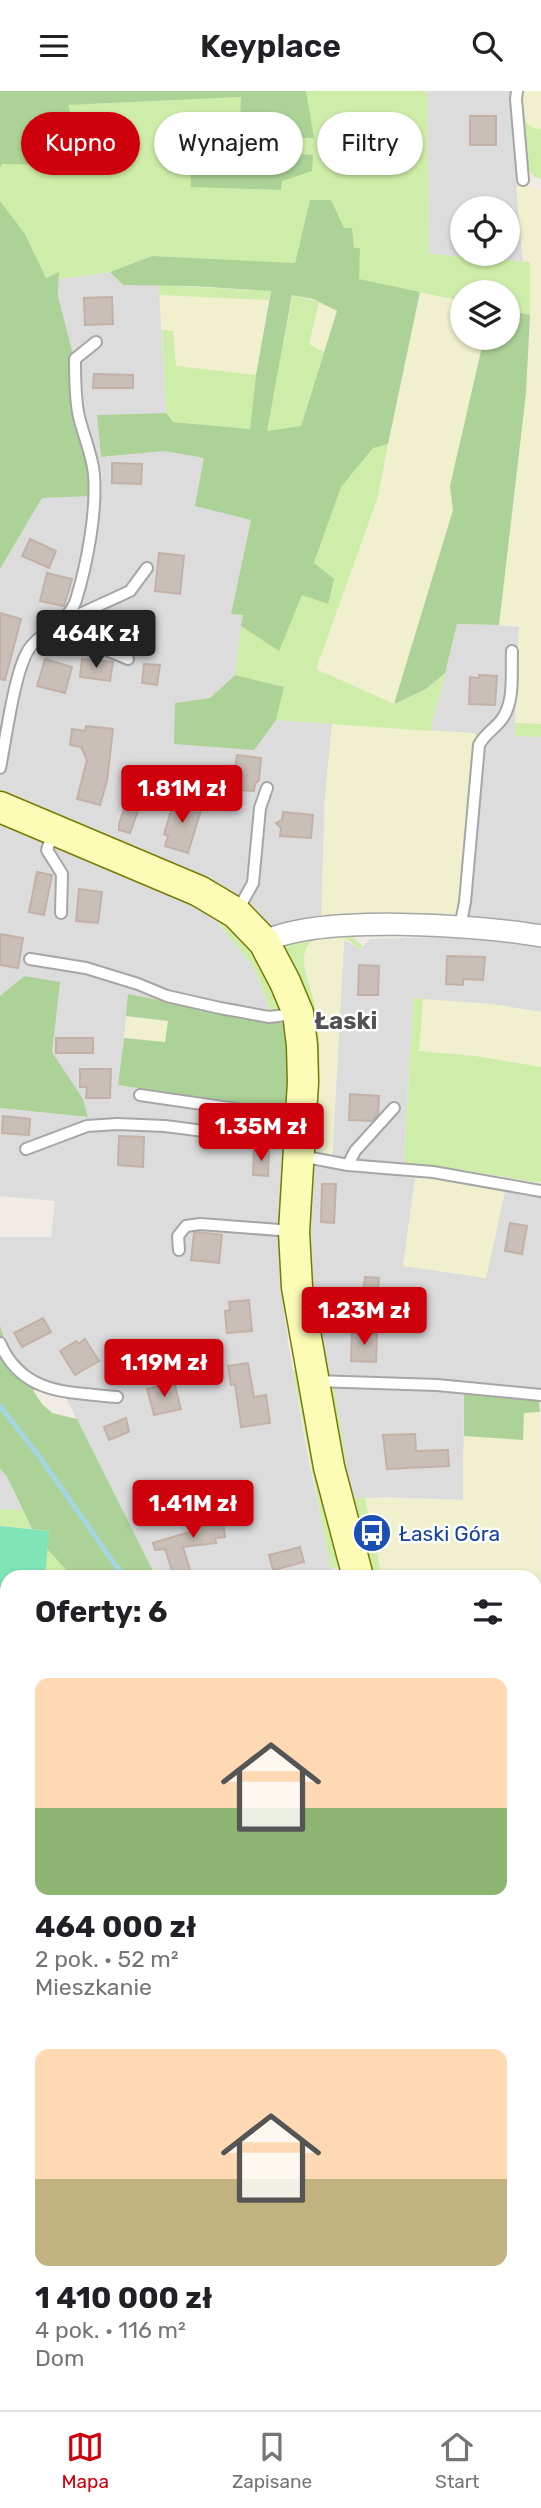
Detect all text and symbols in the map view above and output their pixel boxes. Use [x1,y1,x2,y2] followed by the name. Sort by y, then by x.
[35,27,73,65] icon: menu
[200,27,341,65] text: Keyplace
[468,27,506,65] icon: search
[21,112,140,175] chip: Kupno
[154,112,303,175] chip: Wynajem
[317,112,423,175] chip: Filtry
[450,196,520,350] map controls
[450,196,520,266] button: locate
[450,280,520,350] button: layers
[31,611,161,670] pin: 464K zł
[52,619,140,647] text: 464K zł
[110,765,254,825] pin: 1.81M zł
[137,774,227,802] text: 1.81M zł
[315,1007,377,1035] district label: Łaski
[189,1103,333,1163] pin: 1.35M zł
[215,1112,307,1140] text: 1.35M zł
[292,1287,436,1347] pin: 1.23M zł
[318,1296,410,1324] text: 1.23M zł
[92,1339,236,1399] pin: 1.19M zł
[120,1348,208,1376] text: 1.19M zł
[121,1481,265,1540] pin: 1.41M zł
[149,1489,237,1517] text: 1.41M zł
[351,1512,393,1554] bus stop icon: Łaski Góra
[399,1521,500,1546] place label: Łaski Góra
[469,1593,507,1631] icon: filters
[35,1594,168,1630] text: Oferty: 6
[208,1724,334,1850] icon: home
[35,1909,196,1945] text: 464 000 zł
[35,1945,179,1973] text: 2 pok. · 52 m²
[35,1973,152,2001] text: Mieszkanie
[208,2095,334,2221] icon: home
[35,2280,212,2316] text: 1 410 000 zł
[35,2316,186,2344] text: 4 pok. · 116 m²
[35,2344,85,2372] text: Dom
[62,2428,109,2493] tab: Mapa
[232,2428,312,2493] tab: Zapisane
[435,2428,479,2493] tab: Start

